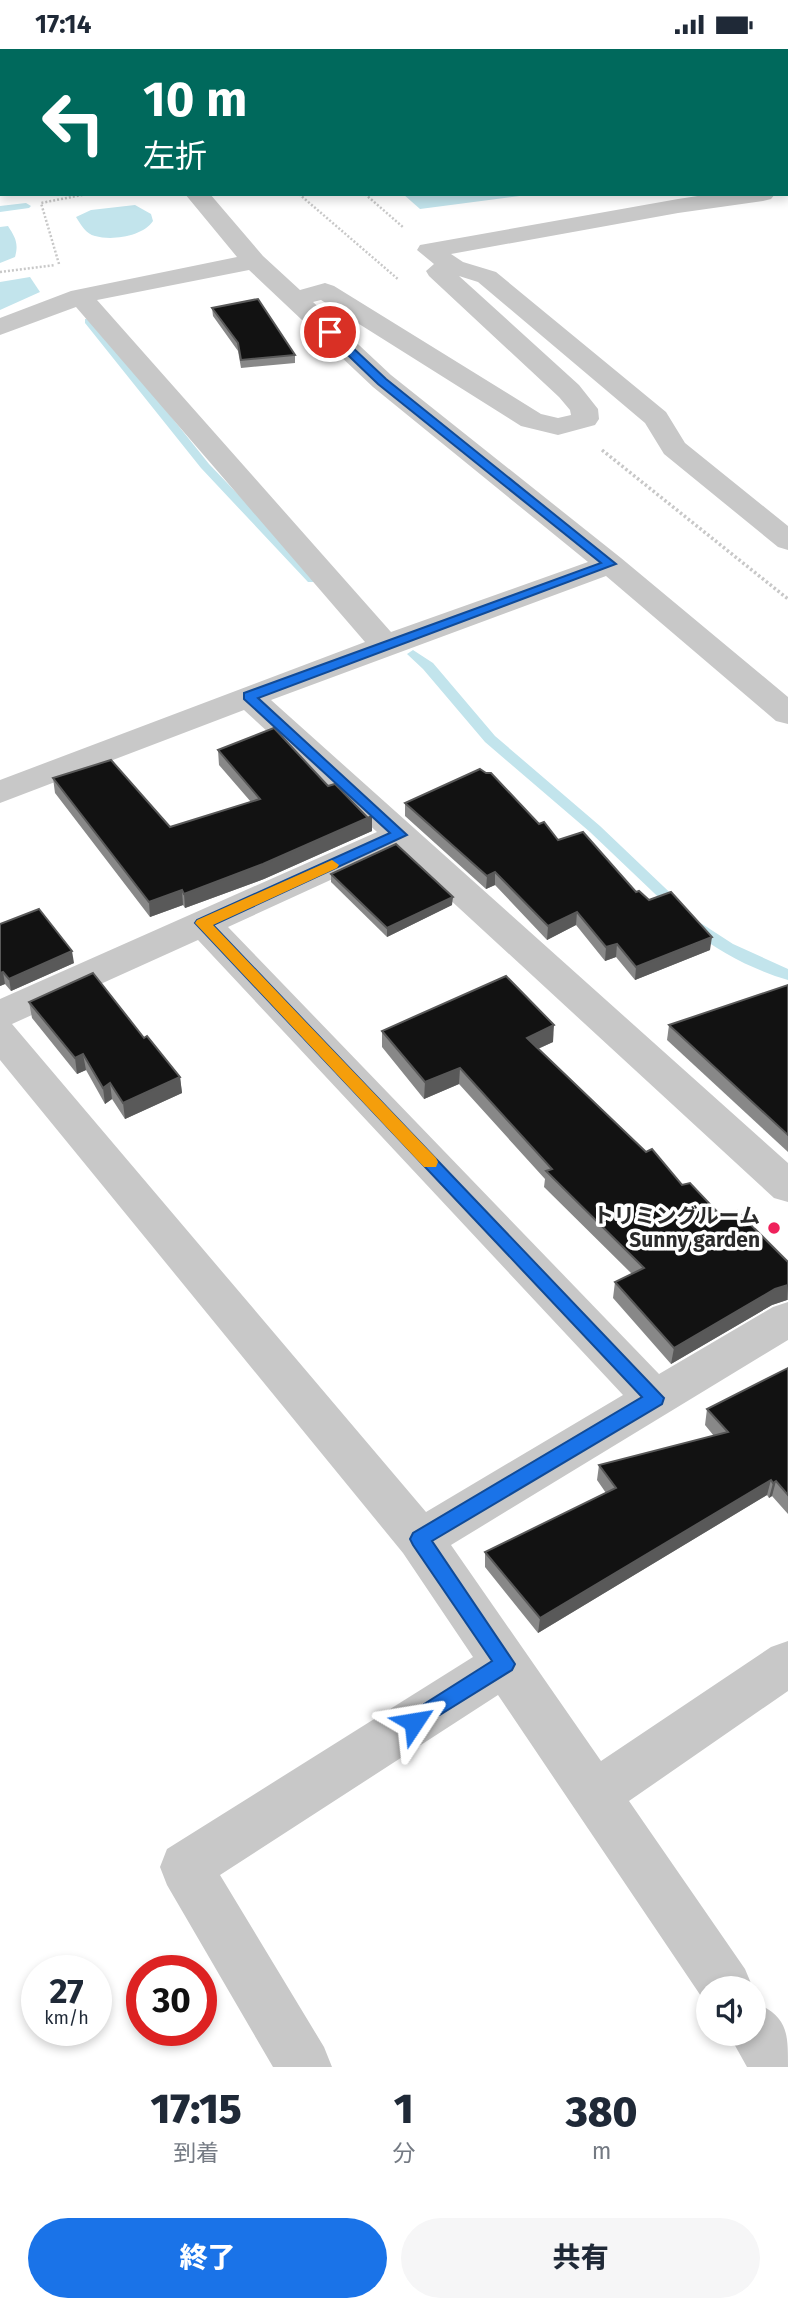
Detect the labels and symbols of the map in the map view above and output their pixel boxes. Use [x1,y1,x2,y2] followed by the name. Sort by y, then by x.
[300,302,360,362] pin
[593,1203,760,1253] place label: トリミングルーム Sunny garden
[766,1220,782,1236] marker: トリミングルーム Sunny garden
[377,1685,451,1759] position arrow
[126,1955,217,2046] speed limit sign: 30

